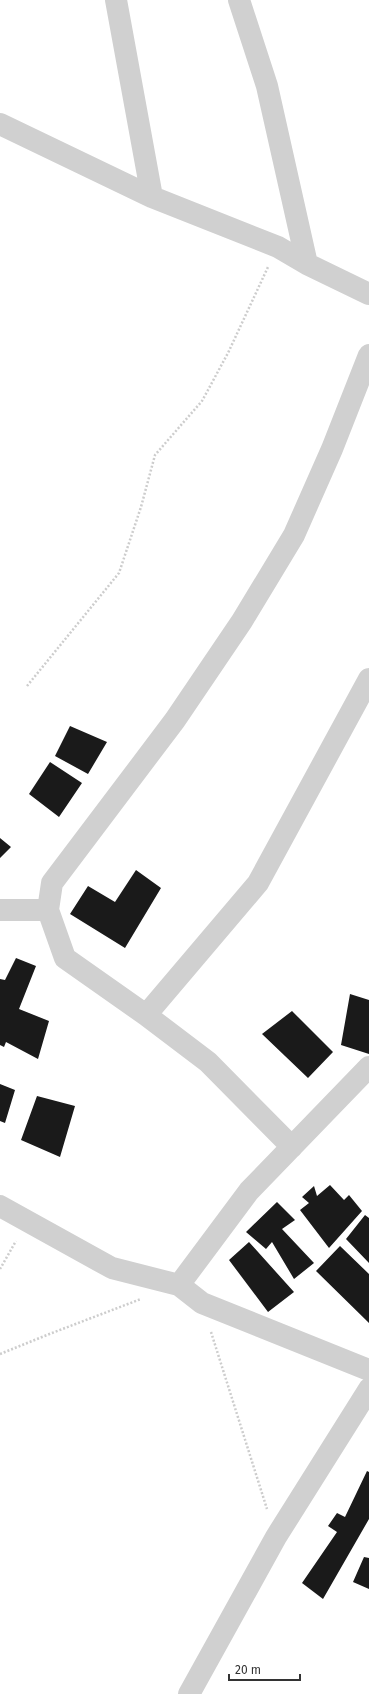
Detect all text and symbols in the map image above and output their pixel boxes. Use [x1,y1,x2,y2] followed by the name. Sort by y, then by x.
[229,1656,300,1682] scale bar
[235,1663,261,1677] text: 20 m

